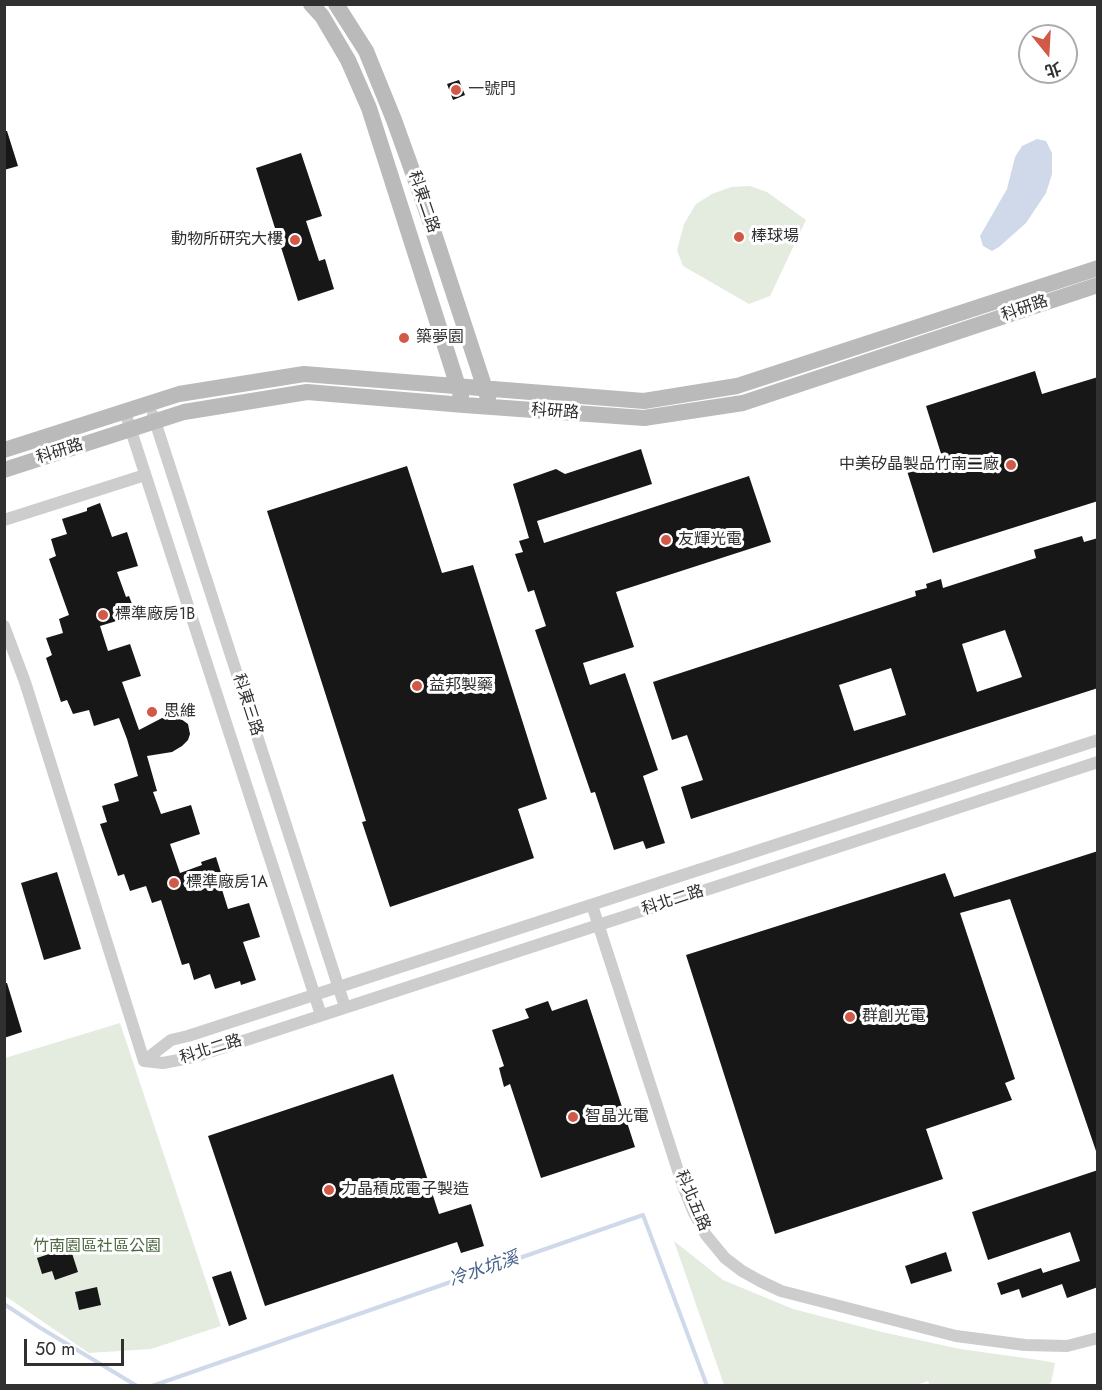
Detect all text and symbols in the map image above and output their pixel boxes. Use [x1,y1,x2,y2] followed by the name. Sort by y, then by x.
[1018,24,1078,84] north arrow
[1042,56,1064,83] text: 北
[468,80,516,100] place label: 一號門
[449,83,463,97] marker: 一號門
[404,169,442,235] street label: 科東二路
[751,227,799,247] place label: 棒球場
[171,230,283,250] place label: 動物所研究大樓
[732,230,746,244] marker: 棒球場
[288,233,302,247] marker: 動物所研究大樓
[999,292,1051,326] street label: 科研路
[416,328,464,348] place label: 築夢園
[397,331,411,345] marker: 築夢園
[530,401,580,423] street label: 科研路
[34,435,86,469] street label: 科研路
[839,455,999,475] place label: 中美矽晶製品竹南二廠
[1004,458,1018,472] marker: 中美矽晶製品竹南二廠
[678,530,742,550] place label: 友輝光電
[659,533,673,547] marker: 友輝光電
[115,605,195,625] place label: 標準廠房1B
[96,608,110,622] marker: 標準廠房1B
[228,672,266,738] street label: 科東三路
[429,676,493,696] place label: 益邦製藥
[410,679,424,693] marker: 益邦製藥
[164,702,196,722] place label: 思維
[145,705,159,719] marker: 思維
[186,873,268,893] place label: 標準廠房1A
[167,876,181,890] marker: 標準廠房1A
[640,882,706,920] street label: 科北二路
[862,1007,926,1027] place label: 群創光電
[843,1010,857,1024] marker: 群創光電
[178,1031,244,1069] street label: 科北二路
[585,1107,649,1127] place label: 智晶光電
[566,1110,580,1124] marker: 智晶光電
[671,1168,713,1234] street label: 科北五路
[341,1180,469,1200] place label: 力晶積成電子製造
[322,1183,336,1197] marker: 力晶積成電子製造
[33,1237,161,1257] park label: 竹南園區社區公園
[446,1248,522,1292] water label: 冷水坑溪
[27,1327,128,1365] scale bar
[35,1336,75,1362] text: 50 m

